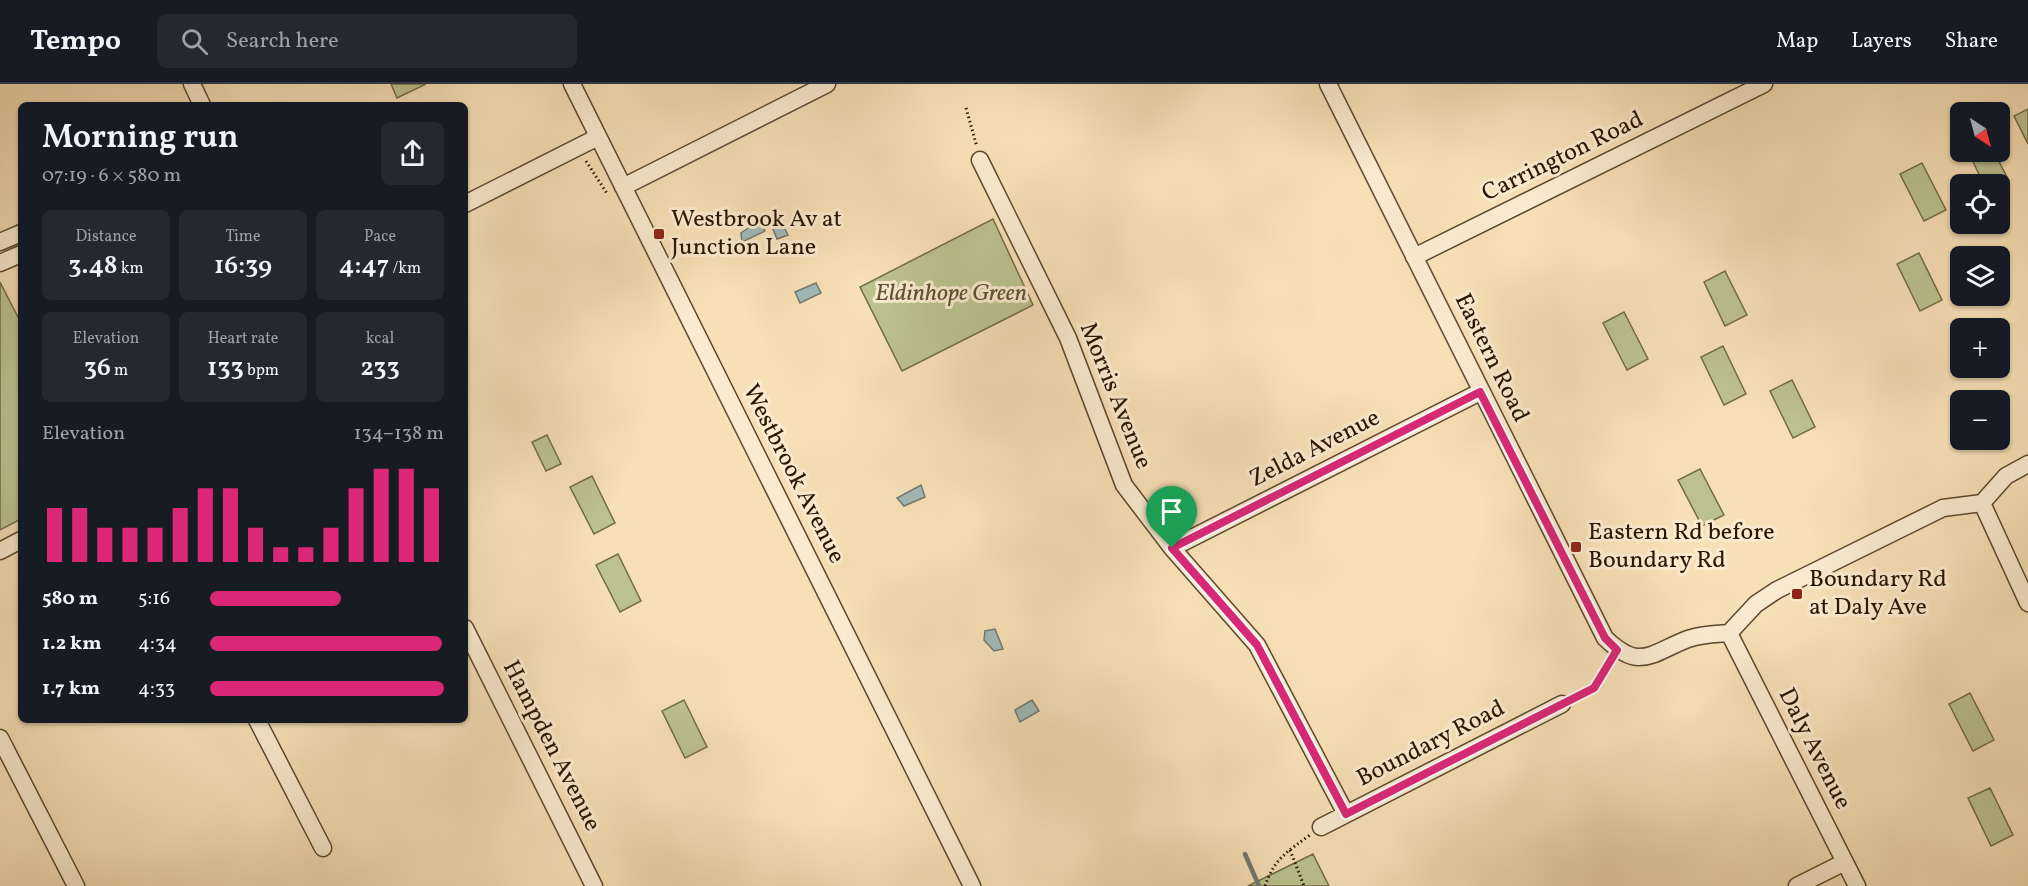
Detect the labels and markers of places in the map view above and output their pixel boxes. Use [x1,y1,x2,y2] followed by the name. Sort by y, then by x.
[671,203,842,265] place label: Westbrook Av at Junction Lane
[652,227,666,241] marker: Westbrook Av at Junction Lane
[1146,486,1197,548] pin
[1588,516,1775,578] place label: Eastern Rd before Boundary Rd
[1569,540,1583,554] marker: Eastern Rd before Boundary Rd
[1809,563,1947,625] place label: Boundary Rd at Daly Ave
[1790,587,1804,601] marker: Boundary Rd at Daly Ave

